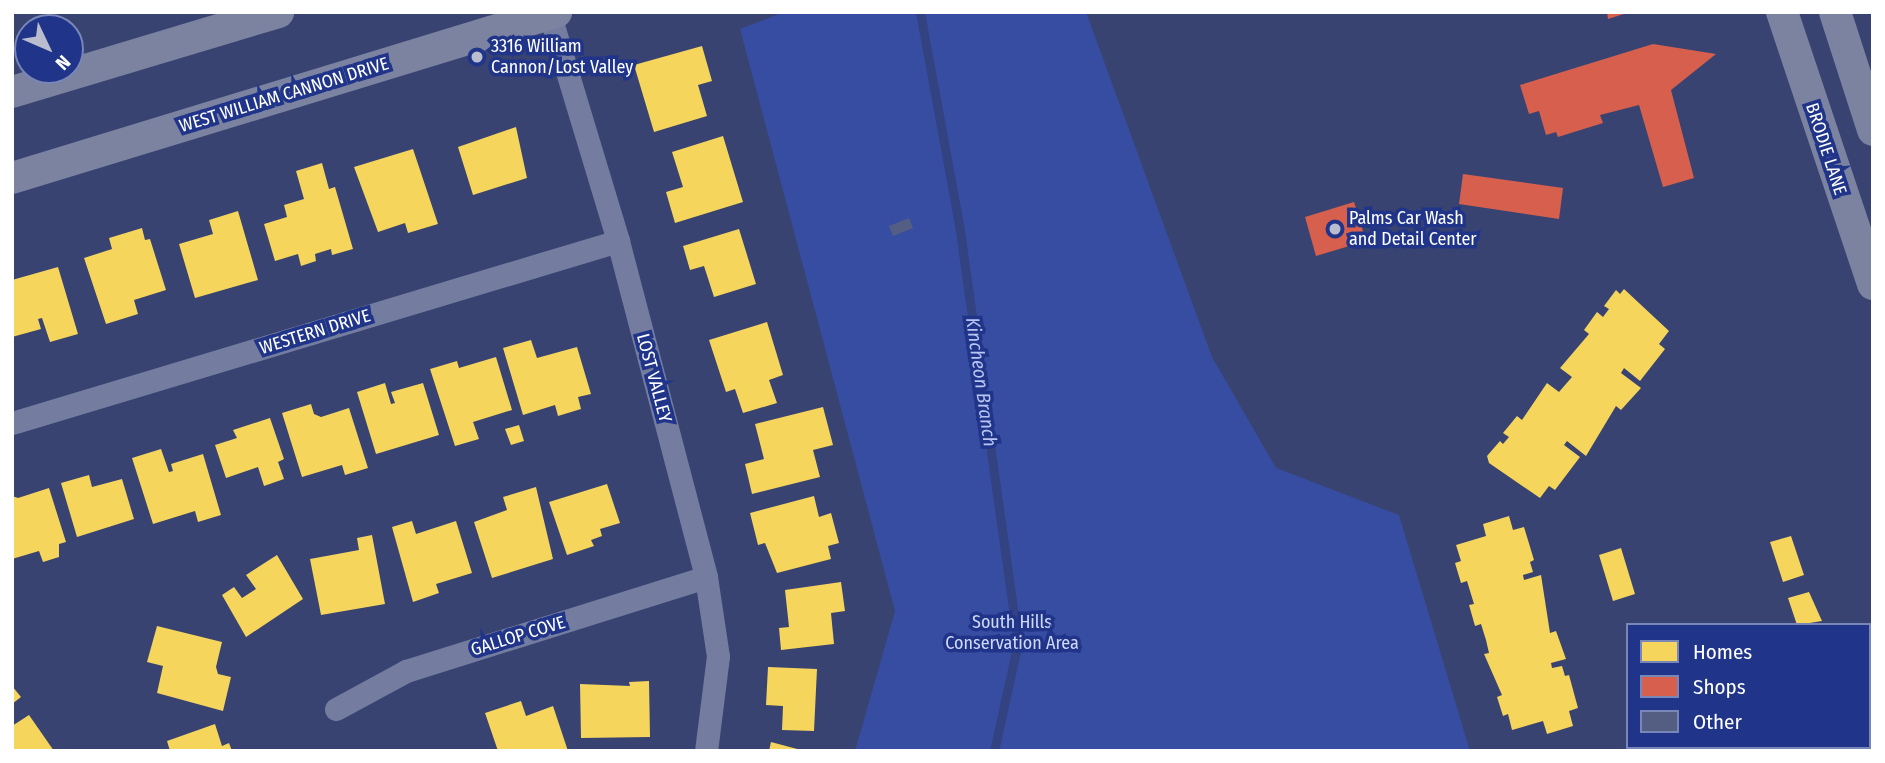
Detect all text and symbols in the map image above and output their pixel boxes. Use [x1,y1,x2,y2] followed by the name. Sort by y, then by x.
[14,14,84,84] north arrow
[491,36,633,78] place label: 3316 William Cannon/Lost Valley
[469,49,485,65] marker: 3316 William Cannon/Lost Valley
[51,50,75,75] text: N
[177,53,391,137] street label: WEST WILLIAM CANNON DRIVE
[1801,100,1851,198] street label: BRODIE LANE
[1349,208,1477,250] place label: Palms Car Wash and Detail Center
[1327,221,1343,237] marker: Palms Car Wash and Detail Center
[257,305,373,359] street label: WESTERN DRIVE
[961,316,1001,448] water label: Kincheon Branch
[632,331,676,425] street label: LOST VALLEY
[468,611,568,661] street label: GALLOP COVE
[945,612,1079,654] park label: South Hills Conservation Area
[1626,623,1871,749] legend
[1693,639,1752,665] text: Homes
[1693,674,1746,700] text: Shops
[1693,709,1742,735] text: Other

